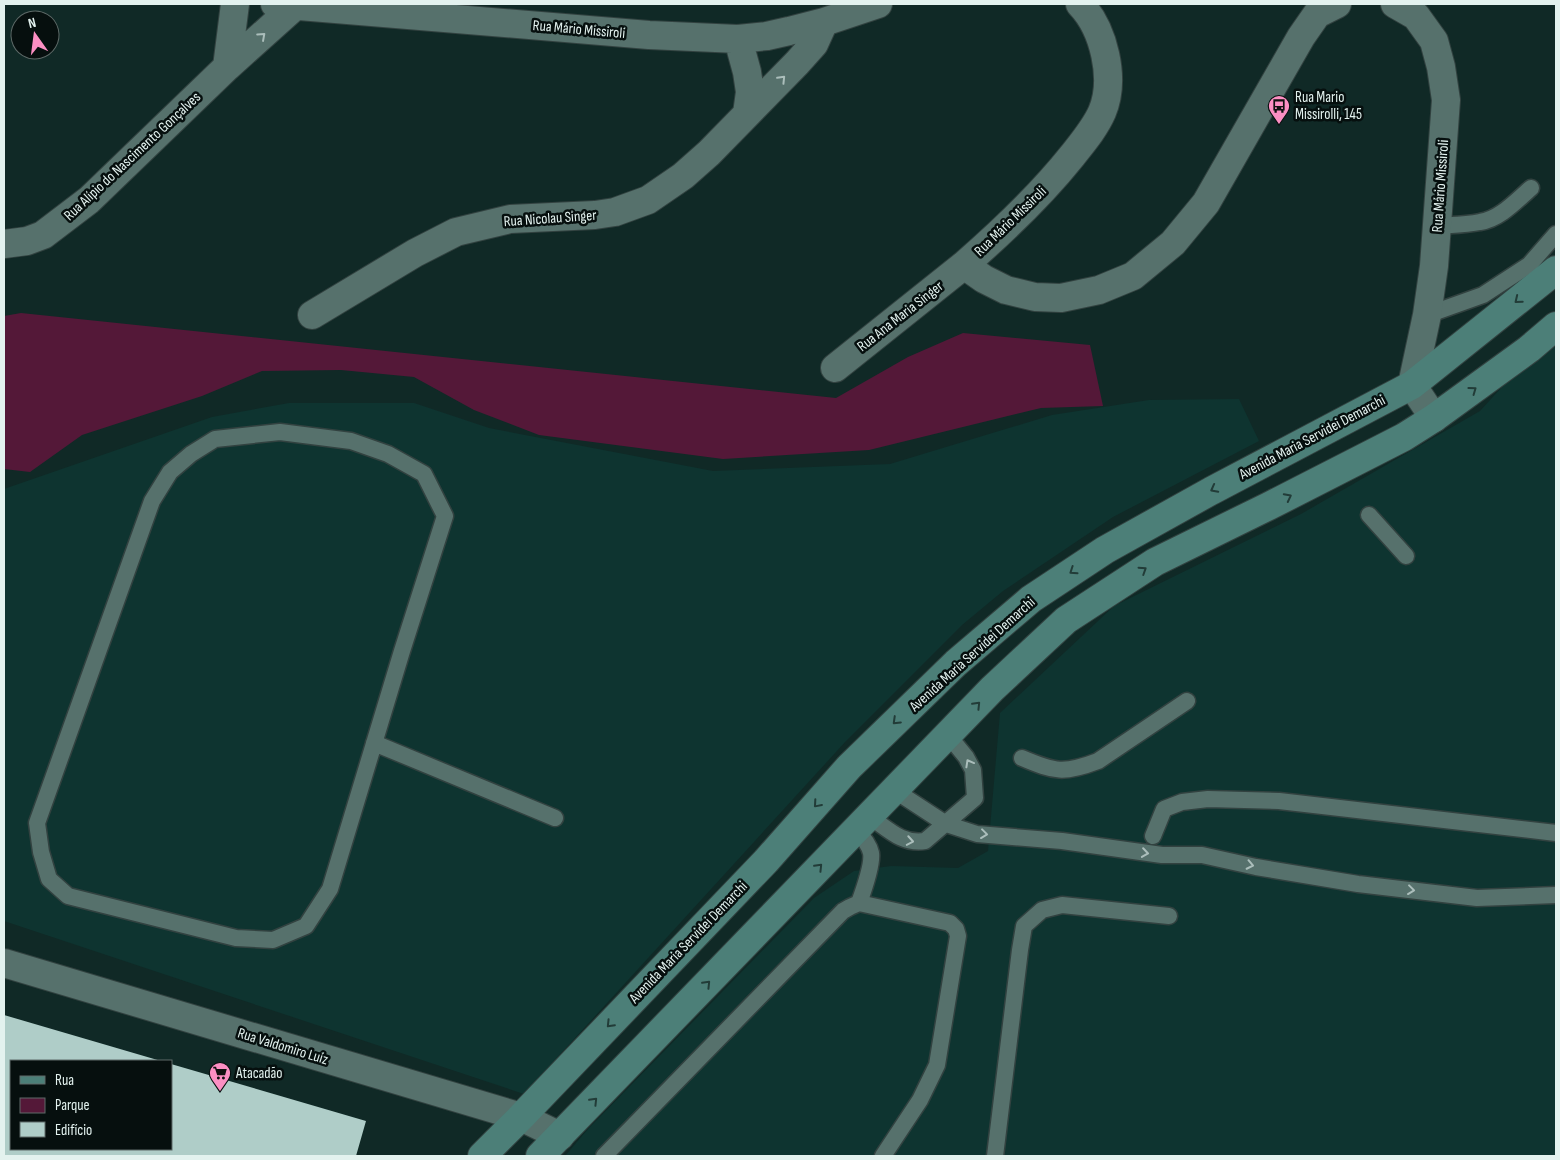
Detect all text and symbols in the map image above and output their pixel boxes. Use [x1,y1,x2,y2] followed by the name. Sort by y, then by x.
[10,10,60,60] north arrow
[26,14,38,32] text: N
[532,16,626,43] street label: Rua Mário Missiroli
[256,33,265,42] one-way arrow
[776,76,785,85] one-way arrow
[60,88,205,225] street label: Rua Alípio do Nascimento Gonçalves
[1295,88,1362,124] place label: Rua Mario Missirolli, 145
[1267,94,1291,125] bus stop icon: Rua Mario Missirolli, 145
[1428,139,1453,233] street label: Rua Mário Missiroli
[970,182,1051,261] street label: Rua Mário Missiroli
[503,206,598,231] street label: Rua Nicolau Singer
[853,276,948,356] street label: Rua Ana Maria Singer
[1515,295,1524,303] one-way arrow
[1467,387,1476,395] one-way arrow
[1235,391,1389,484] street label: Avenida Maria Servidei Demarchi
[1210,483,1219,493] one-way arrow
[1283,493,1292,503] one-way arrow
[1070,565,1079,574] one-way arrow
[1137,567,1147,576] one-way arrow
[905,593,1039,716] street label: Avenida Maria Servidei Demarchi
[971,702,980,711] one-way arrow
[893,715,902,724] one-way arrow
[965,760,975,769] one-way arrow
[814,798,823,807] one-way arrow
[980,828,988,839] one-way arrow
[906,835,915,845] one-way arrow
[1141,847,1149,857] one-way arrow
[1246,859,1254,870] one-way arrow
[814,864,823,873] one-way arrow
[624,877,752,1008] street label: Avenida Maria Servidei Demarchi
[1407,884,1415,895] one-way arrow
[701,981,710,990] one-way arrow
[607,1018,616,1027] one-way arrow
[235,1024,331,1069] street label: Rua Valdomiro Luíz
[10,1060,172,1150] legend
[208,1061,232,1092] supermarket icon: Atacadão
[235,1064,283,1083] place label: Atacadão
[55,1071,74,1090] text: Rua
[55,1096,90,1115] text: Parque
[588,1098,597,1107] one-way arrow
[55,1121,92,1140] text: Edifício

